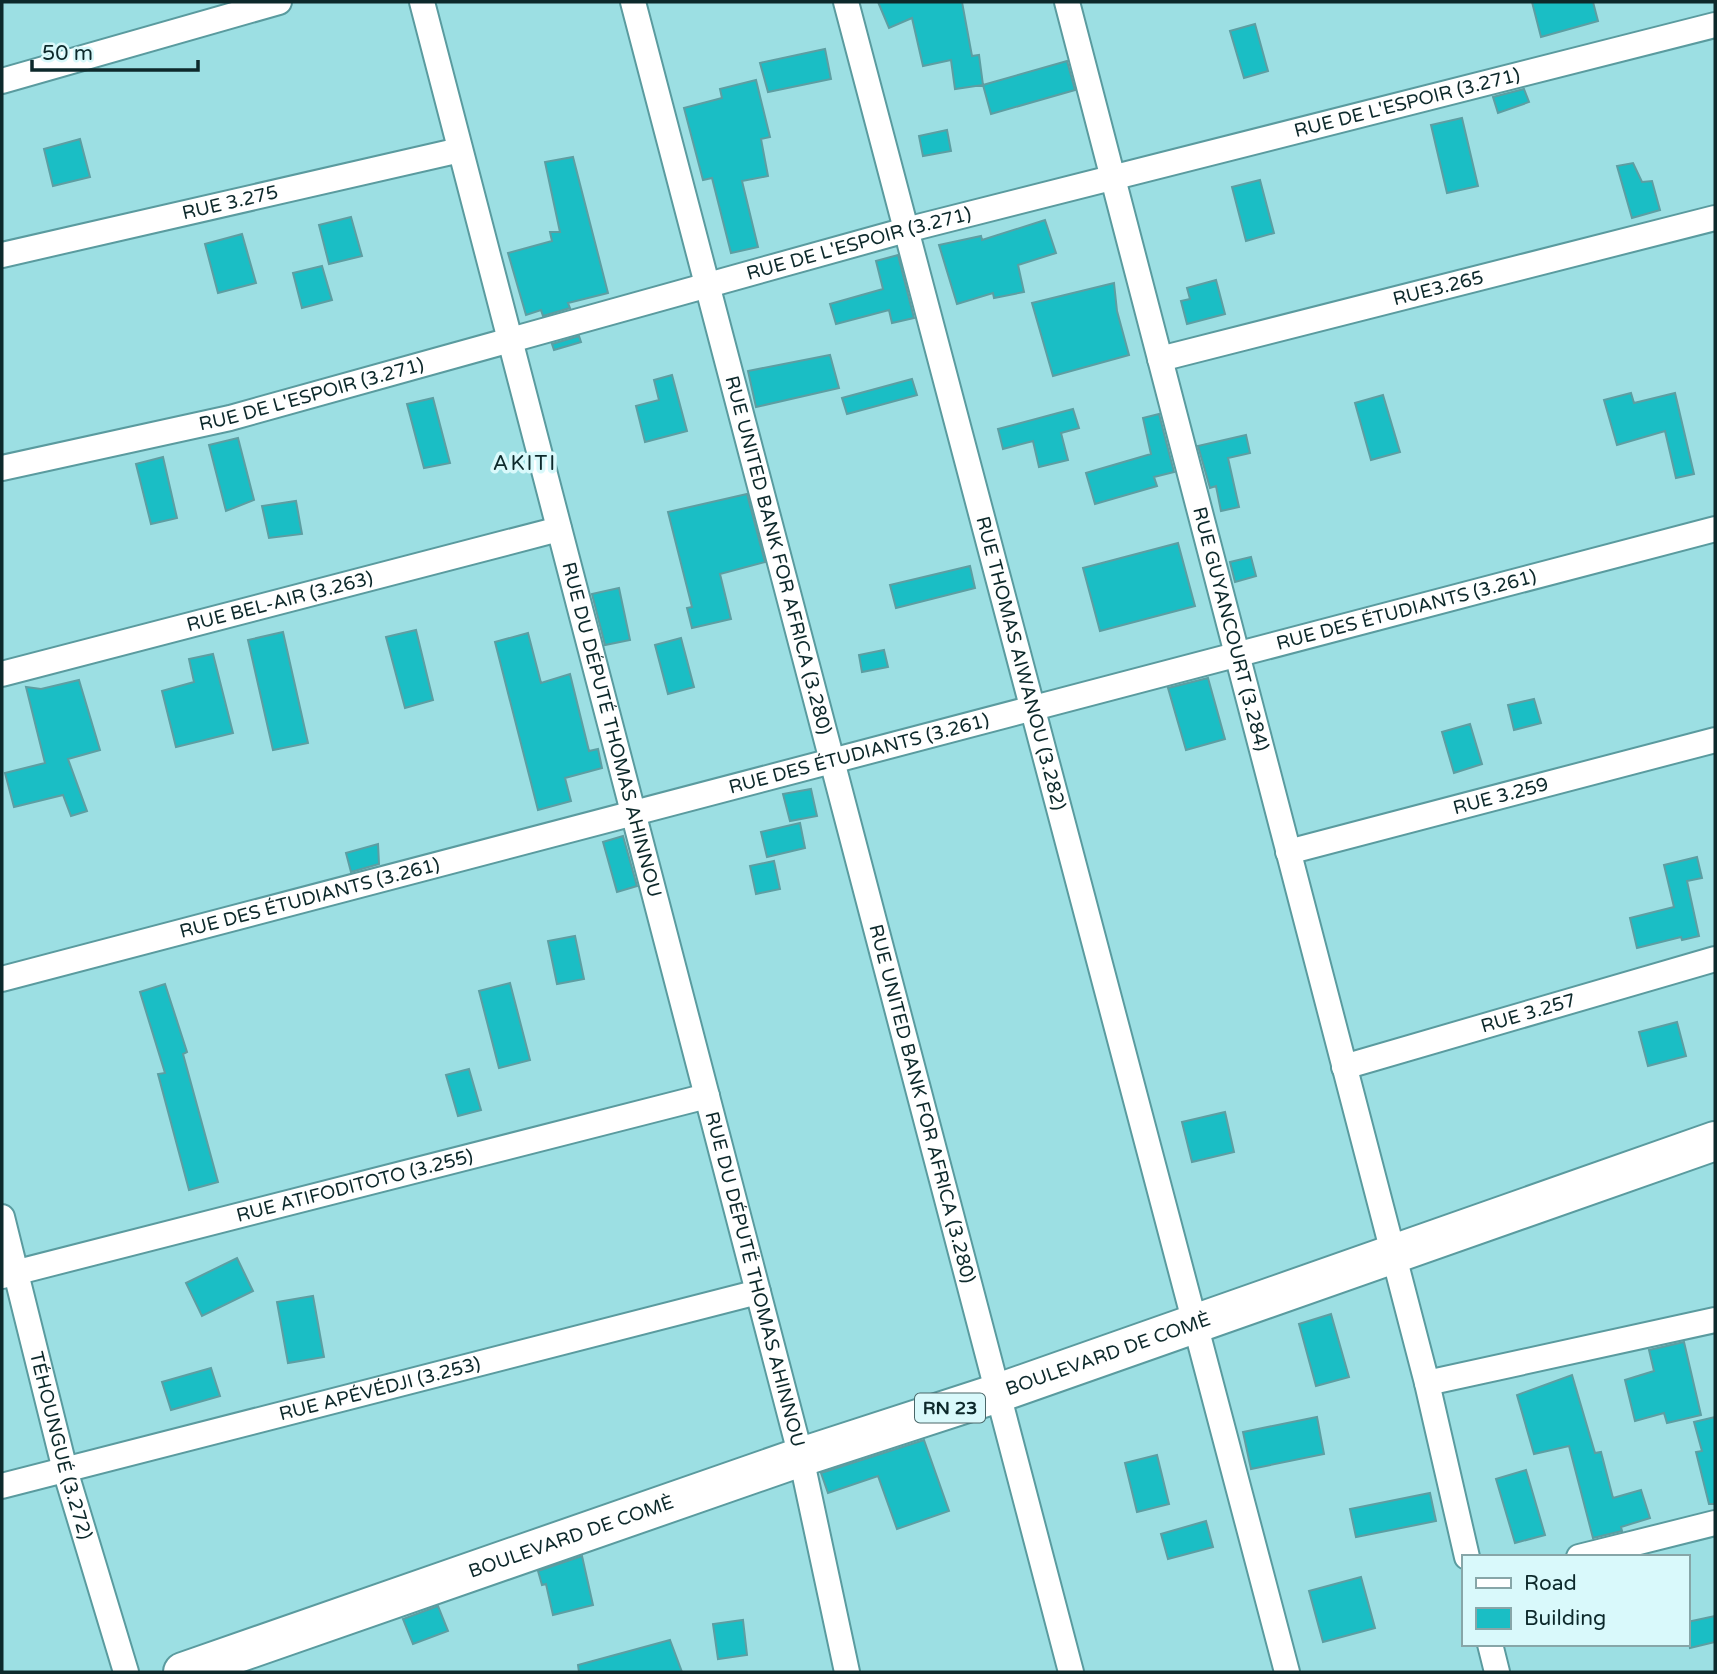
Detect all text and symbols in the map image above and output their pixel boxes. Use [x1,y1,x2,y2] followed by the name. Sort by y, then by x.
[32,28,198,72] scale bar
[42,41,93,66] text: 50 m
[1292,64,1522,142] street label: RUE DE L'ESPOIR (3.271)
[180,181,280,224] street label: RUE 3.275
[744,203,974,285] street label: RUE DE L'ESPOIR (3.271)
[1391,266,1486,310] street label: RUE3.265
[197,354,426,435] street label: RUE DE L'ESPOIR (3.271)
[721,373,836,737] street label: RUE UNITED BANK FOR AFRICA (3.280)
[493,451,557,476] district label: AKITI
[1188,505,1273,754] street label: RUE GUYANCOURT (3.284)
[971,514,1070,813] street label: RUE THOMAS AIWANOU (3.282)
[557,560,666,900] street label: RUE DU DÉPUTÉ THOMAS AHINNOU
[1274,565,1539,655] street label: RUE DES ÉTUDIANTS (3.261)
[184,567,375,636] street label: RUE BEL-AIR (3.263)
[726,709,991,799] street label: RUE DES ÉTUDIANTS (3.261)
[1451,773,1551,819] street label: RUE 3.259
[177,853,442,943] street label: RUE DES ÉTUDIANTS (3.261)
[864,922,980,1286] street label: RUE UNITED BANK FOR AFRICA (3.280)
[1478,989,1578,1038] street label: RUE 3.257
[700,1109,809,1449] street label: RUE DU DÉPUTÉ THOMAS AHINNOU
[234,1145,475,1227] street label: RUE ATIFODITOTO (3.255)
[1003,1308,1213,1400] street label: BOULEVARD DE COMÈ
[25,1349,96,1542] street label: TÉHOUNGUÉ (3.272)
[277,1353,483,1425] street label: RUE APÉVÉDJI (3.253)
[915,1394,985,1422] road number: RN 23
[466,1491,677,1583] street label: BOULEVARD DE COMÈ
[1462,1555,1689,1646] legend
[1524,1571,1577,1596] text: Road
[1524,1606,1606,1631] text: Building

